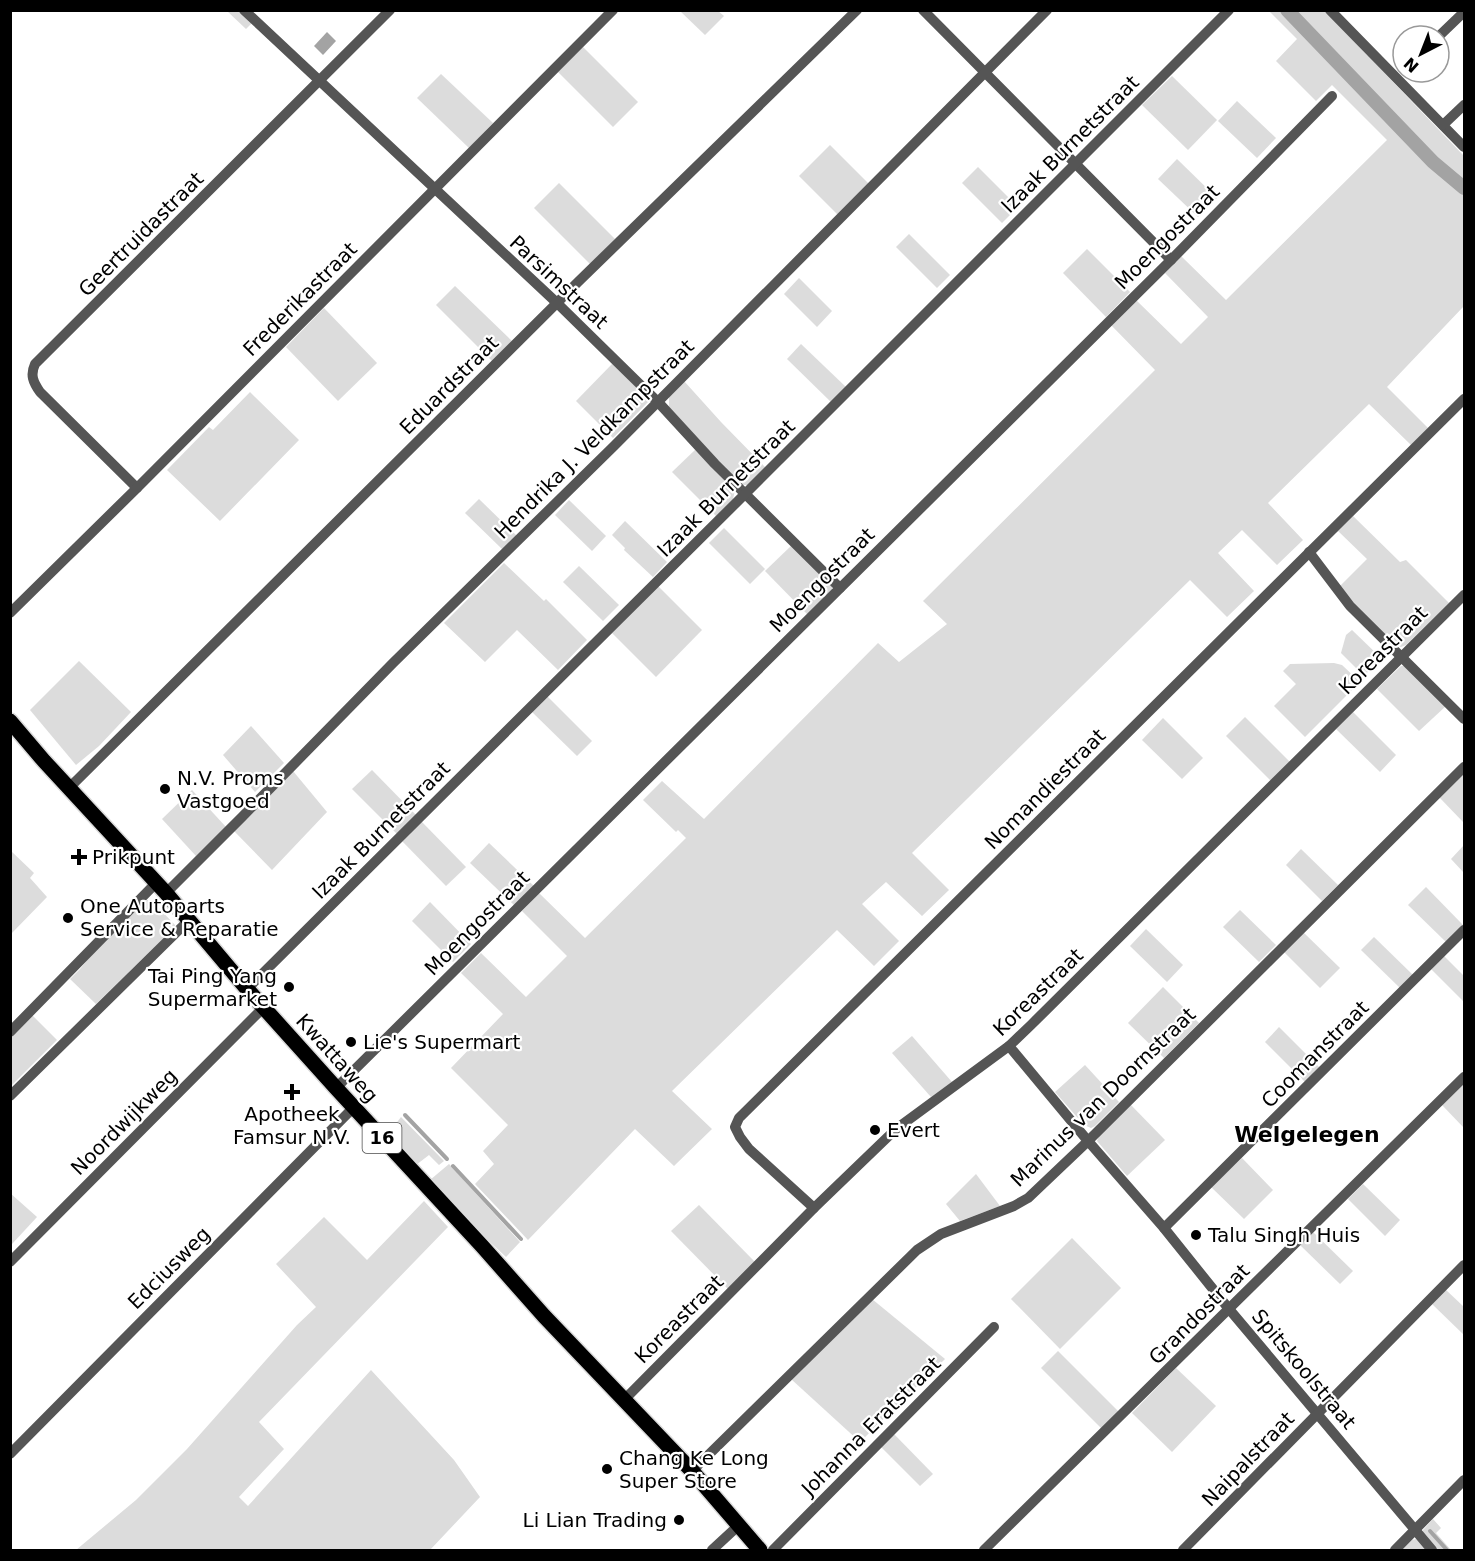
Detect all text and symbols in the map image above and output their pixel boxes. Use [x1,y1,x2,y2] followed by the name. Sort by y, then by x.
[1391,24,1451,84] north arrow
[1400,53,1423,76] text: N
[996,70,1144,218] street label: Izaak Burnetstraat
[74,167,208,301] street label: Geertruidastraat
[1110,180,1224,294] street label: Moengostraat
[505,230,613,334] street label: Parsimstraat
[238,237,362,361] street label: Frederikastraat
[395,331,503,439] street label: Eduardstraat
[489,334,699,544] street label: Hendrika J. Veldkampstraat
[652,414,800,562] street label: Izaak Burnetstraat
[765,523,879,637] street label: Moengostraat
[1334,601,1432,699] street label: Koreastraat
[980,723,1111,854] street label: Nomandiestraat
[307,756,455,904] street label: Izaak Burnetstraat
[177,766,284,813] place label: N.V. Proms Vastgoed
[158,782,172,796] marker: N.V. Proms Vastgoed
[92,845,175,869] place label: Prikpunt
[70,848,88,866] marker: Prikpunt
[420,866,534,980] street label: Moengostraat
[80,894,279,941] place label: One Autoparts Service & Reparatie
[61,911,75,925] marker: One Autoparts Service & Reparatie
[988,943,1088,1041] street label: Koreastraat
[147,964,277,1011] place label: Tai Ping Yang Supermarket
[282,980,296,994] marker: Tai Ping Yang Supermarket
[1256,995,1374,1113] street label: Coomanstraat
[1006,1002,1201,1192] street label: Marinus van Doornstraat
[291,1009,383,1107] street label: Kwattaweg
[363,1030,520,1054] place label: Lie's Supermart
[344,1035,358,1049] marker: Lie's Supermart
[66,1064,182,1180] street label: Noordwijkweg
[285,1085,299,1099] marker: Apotheek Famsur N.V.
[233,1102,351,1149] place label: Apotheek Famsur N.V.
[887,1118,940,1142] place label: Evert
[1234,1122,1380,1147] district label: Welgelegen
[362,1123,401,1153] road number: 16
[868,1123,882,1137] marker: Evert
[123,1222,215,1314] street label: Edciusweg
[1207,1223,1360,1247] place label: Talu Singh Huis
[1189,1228,1203,1242] marker: Talu Singh Huis
[1144,1259,1254,1369] street label: Grandostraat
[630,1270,728,1368] street label: Koreastraat
[1247,1304,1361,1434] street label: Spitskoolstraat
[795,1351,946,1502] street label: Johanna Eratstraat
[1197,1407,1299,1511] street label: Naipalstraat
[619,1446,769,1493] place label: Chang Ke Long Super Store
[600,1462,614,1476] marker: Chang Ke Long Super Store
[523,1508,667,1532] place label: Li Lian Trading
[672,1513,686,1527] marker: Li Lian Trading

